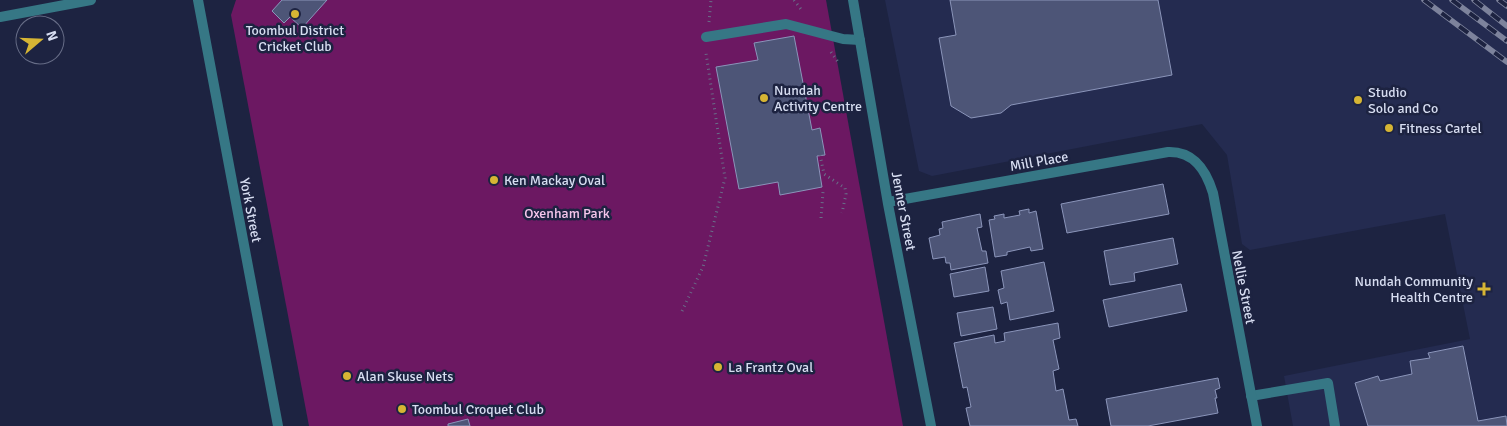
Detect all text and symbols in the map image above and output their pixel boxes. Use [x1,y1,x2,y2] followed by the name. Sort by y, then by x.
[289,8,301,20] marker: Toombul District Cricket Club
[15,15,65,65] north arrow
[246,22,344,55] place label: Toombul District Cricket Club
[42,29,61,43] text: N
[774,82,862,115] place label: Nundah Activity Centre
[1368,84,1438,117] place label: Studio Solo and Co
[758,92,770,104] marker: Nundah Activity Centre
[1352,94,1364,106] marker: Studio Solo and Co
[1399,120,1482,137] place label: Fitness Cartel
[1383,122,1395,134] marker: Fitness Cartel
[1009,148,1070,175] street label: Mill Place
[888,170,920,252] street label: Jenner Street
[504,172,605,189] place label: Ken Mackay Oval
[488,174,500,186] marker: Ken Mackay Oval
[236,176,265,244] street label: York Street
[524,205,610,222] park label: Oxenham Park
[1228,249,1259,326] street label: Nellie Street
[1355,273,1473,306] place label: Nundah Community Health Centre
[1477,282,1491,296] marker: Nundah Community Health Centre
[728,359,813,376] place label: La Frantz Oval
[712,361,724,373] marker: La Frantz Oval
[357,368,453,385] place label: Alan Skuse Nets
[341,370,353,382] marker: Alan Skuse Nets
[412,401,544,418] place label: Toombul Croquet Club
[396,403,408,415] marker: Toombul Croquet Club

